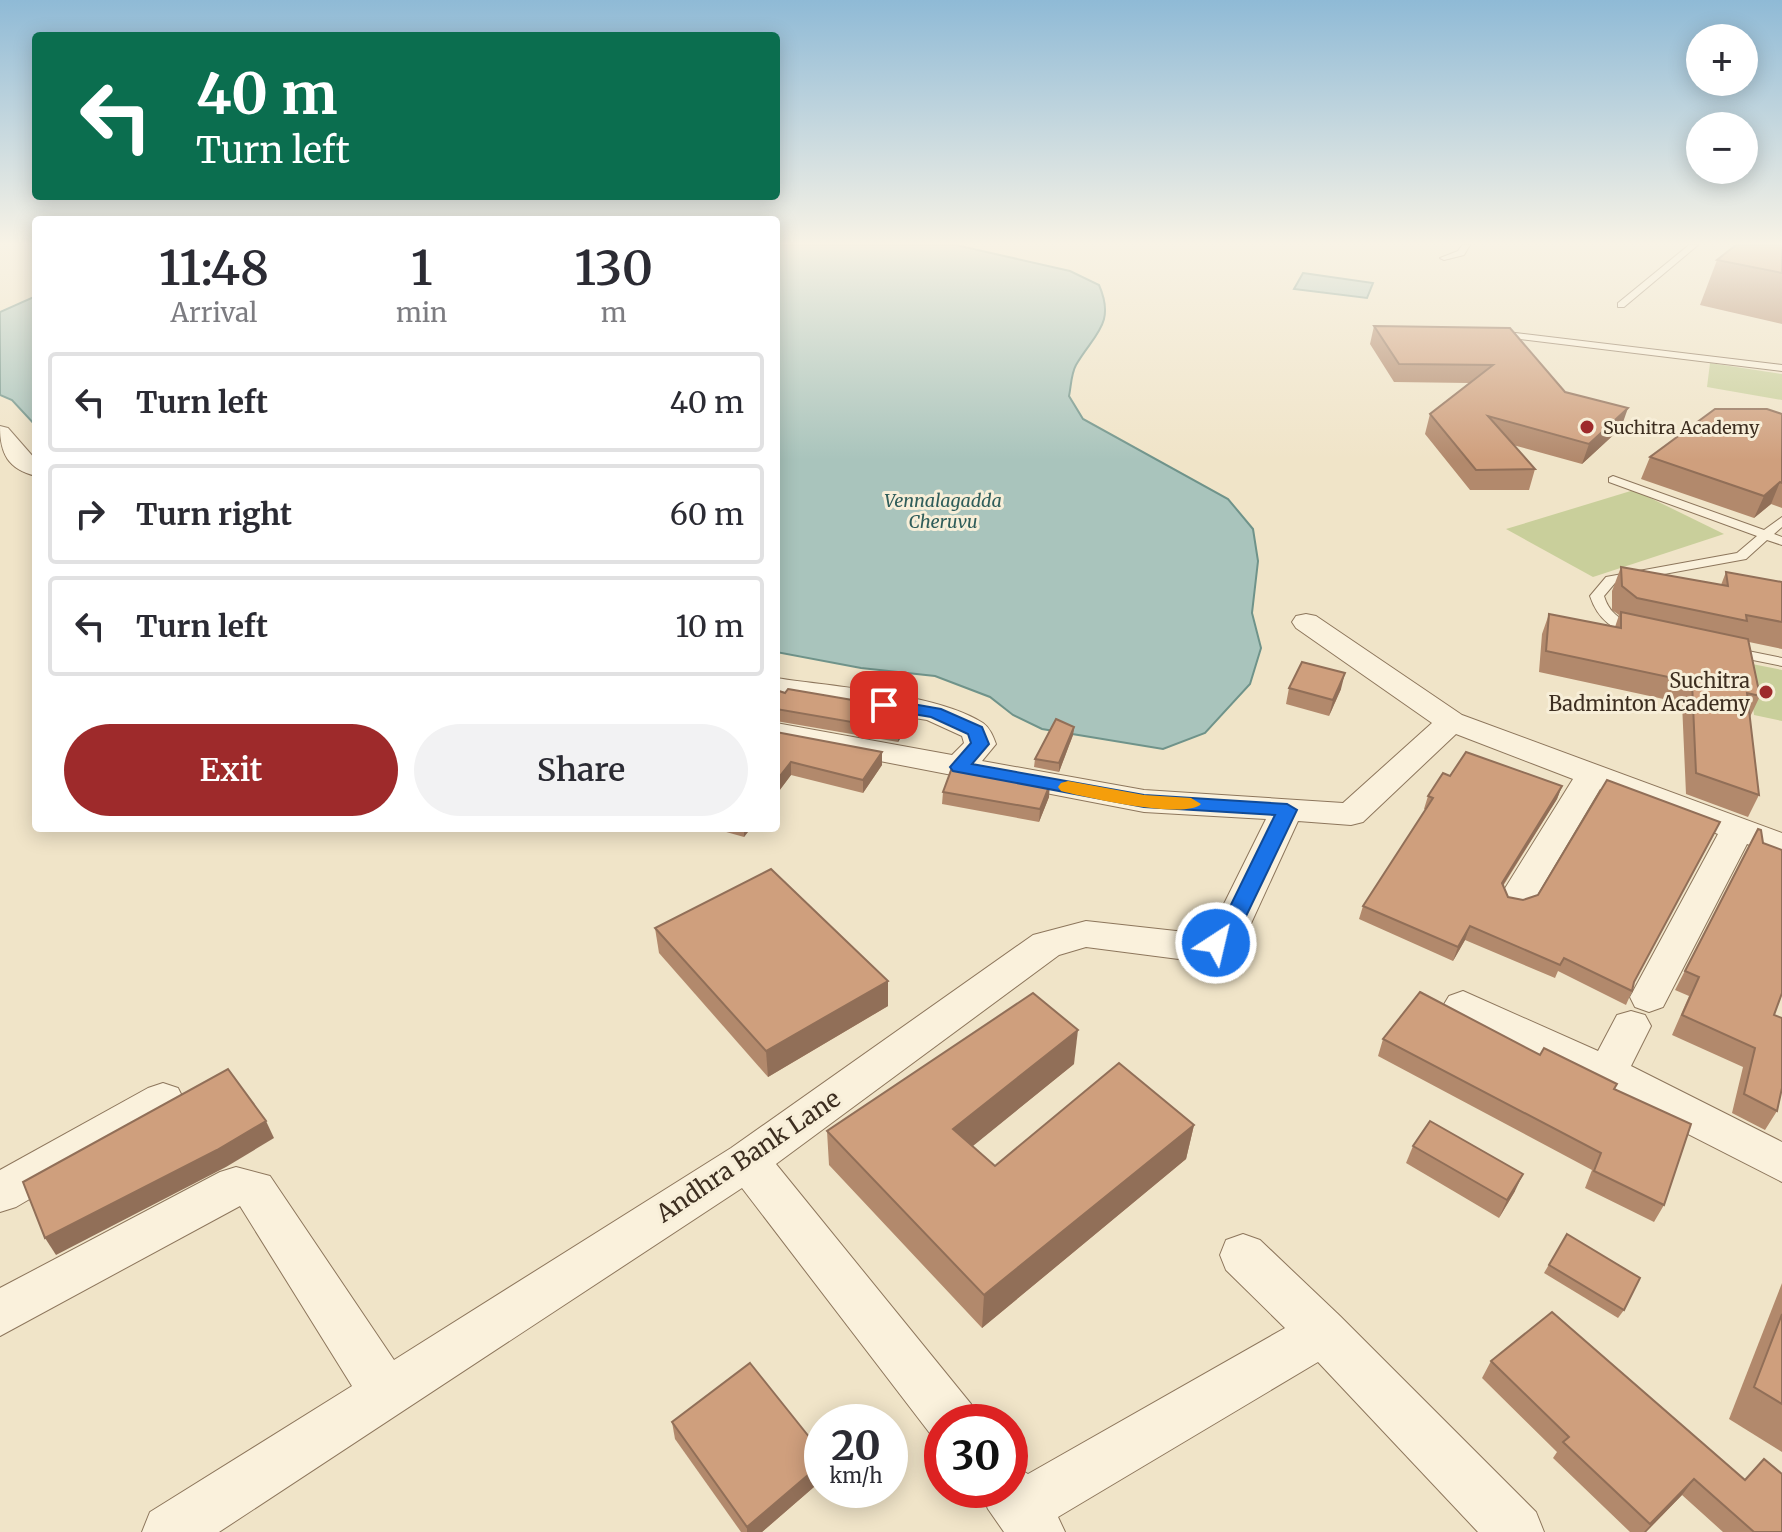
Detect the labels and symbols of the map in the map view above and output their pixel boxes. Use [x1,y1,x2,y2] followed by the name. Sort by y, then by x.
[1603,416,1760,439] place label: Suchitra Academy
[1578,418,1596,436] marker: Suchitra Academy
[884,489,1002,533] water label: Vennalagadda Cheruvu
[1548,668,1750,716] place label: Suchitra Badminton Academy
[850,671,918,739] pin
[1757,683,1775,701] marker: Suchitra Badminton Academy
[1174,901,1258,985] position arrow
[649,1083,846,1230] street label: Andhra Bank Lane
[924,1404,1028,1508] speed limit sign: 30

